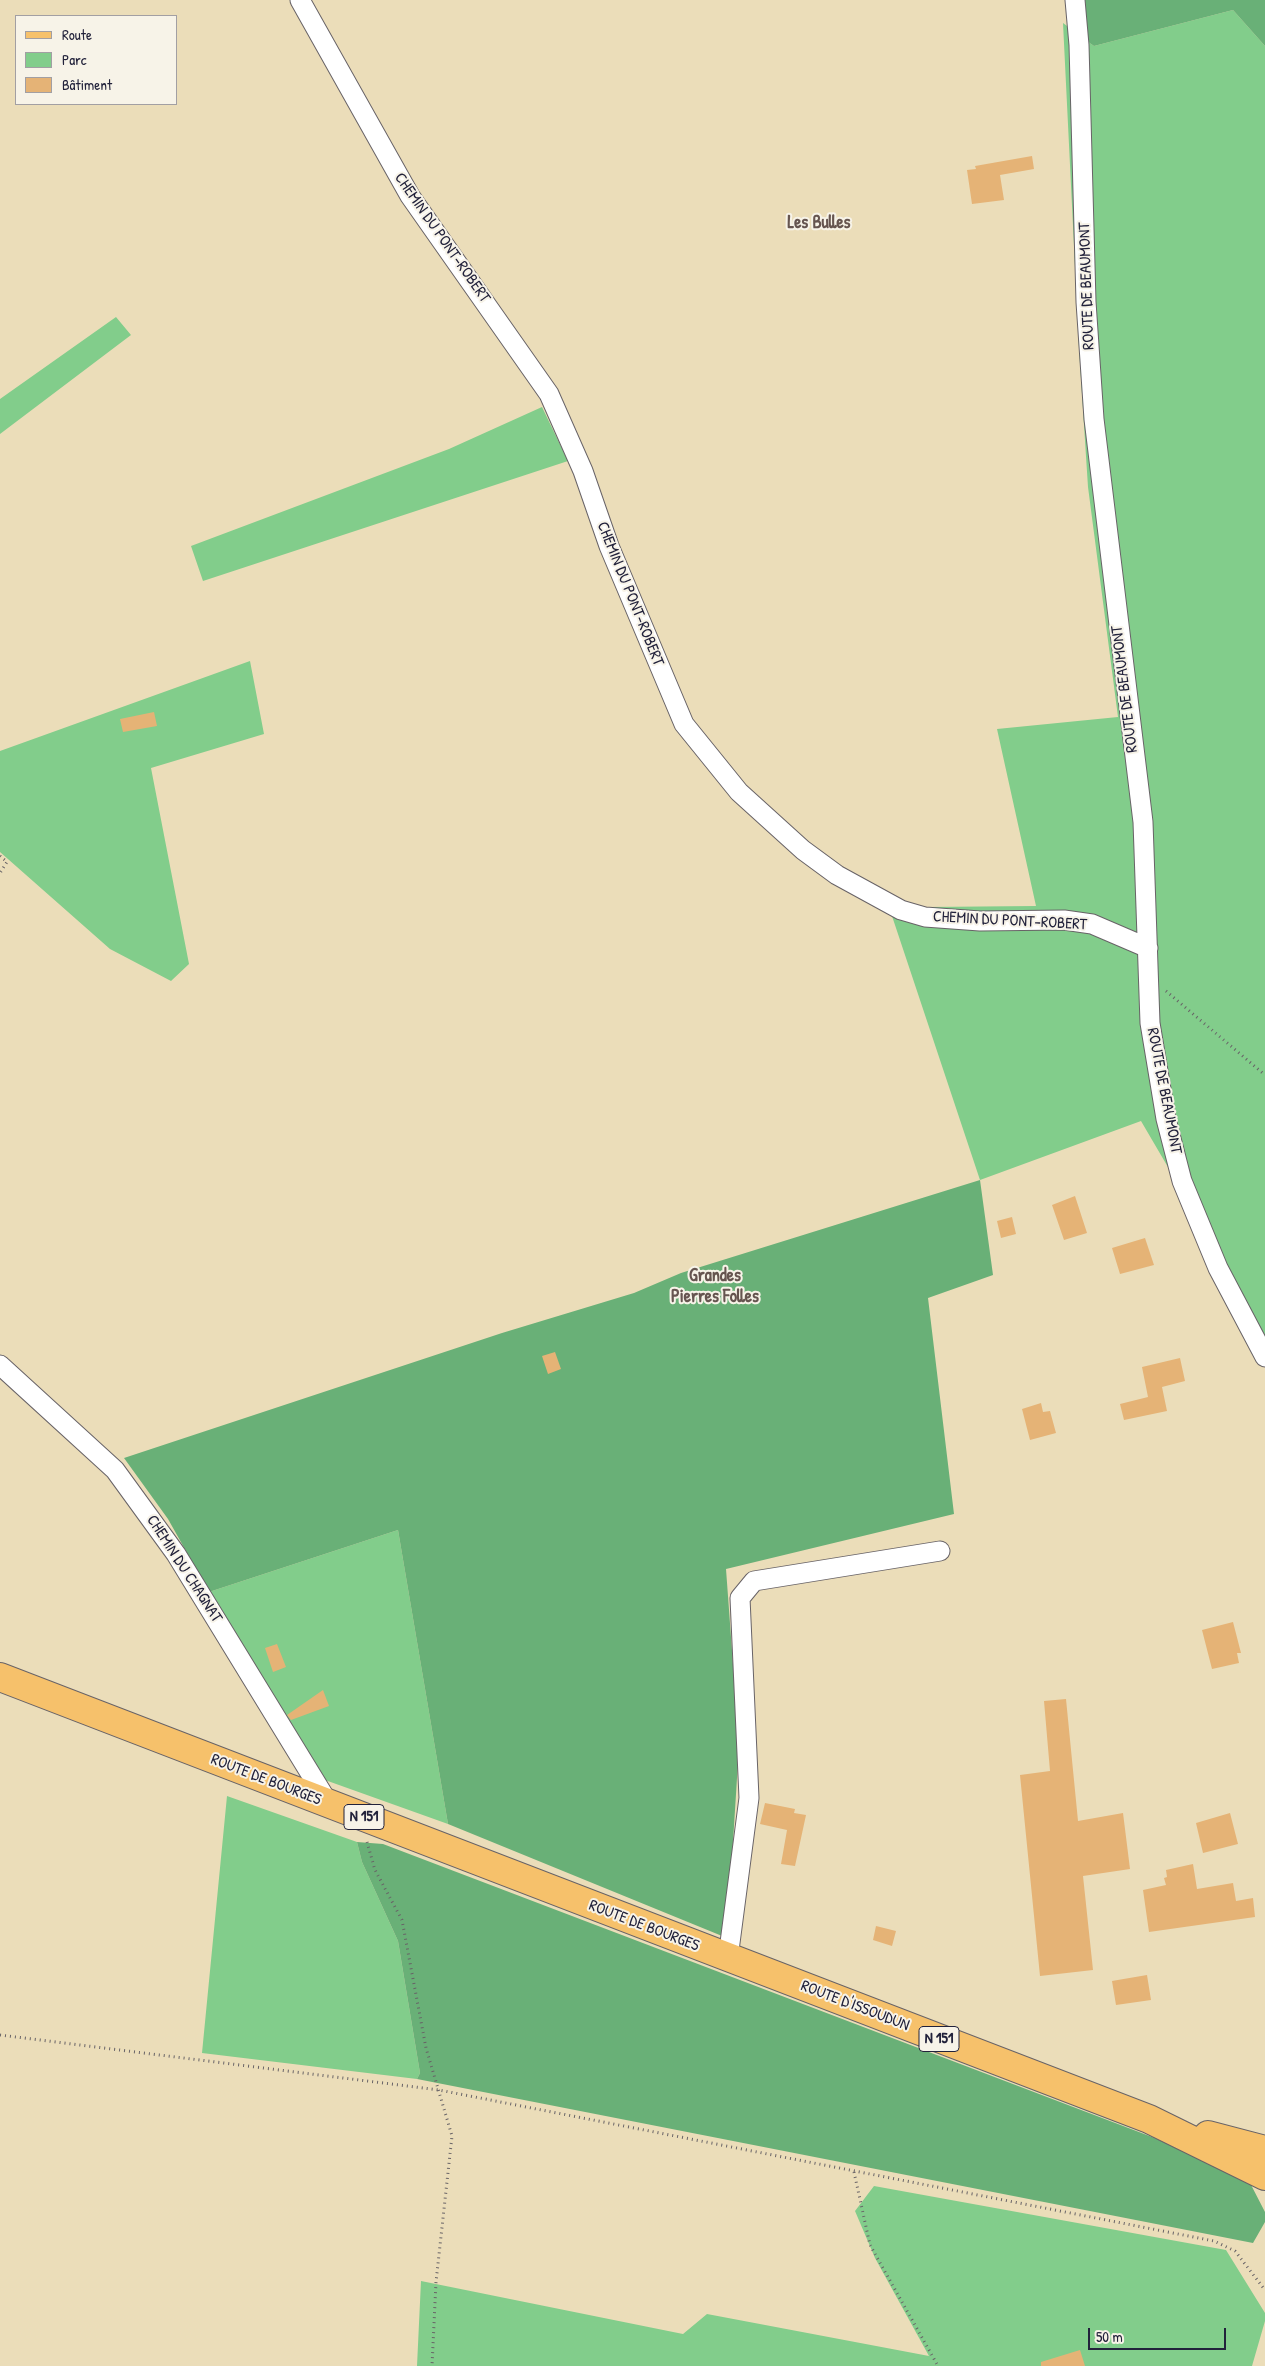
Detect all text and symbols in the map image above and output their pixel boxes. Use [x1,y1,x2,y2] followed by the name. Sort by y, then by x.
[15,15,178,105] legend
[62,24,92,45] text: Route
[62,49,87,70] text: Parc
[62,74,112,95] text: Bâtiment
[390,169,494,307] street label: CHEMIN DU PONT-ROBERT
[787,212,851,234] district label: Les Bulles
[1075,222,1099,350] street label: ROUTE DE BEAUMONT
[592,519,668,669] street label: CHEMIN DU PONT-ROBERT
[1108,624,1142,754] street label: ROUTE DE BEAUMONT
[933,907,1087,935] street label: CHEMIN DU PONT-ROBERT
[1142,1026,1186,1156] street label: ROUTE DE BEAUMONT
[671,1265,759,1308] district label: Grandes Pierres Folles
[142,1512,226,1626] street label: CHEMIN DU CHAGNAT
[208,1750,324,1810] street label: ROUTE DE BOURGES
[344,1804,384,1830] road number: N 151
[586,1896,702,1956] street label: ROUTE DE BOURGES
[798,1977,912,2035] street label: ROUTE D'ISSOUDUN
[919,2026,959,2052] road number: N 151
[1090,2318,1228,2350] scale bar
[1096,2326,1123,2347] text: 50 m

